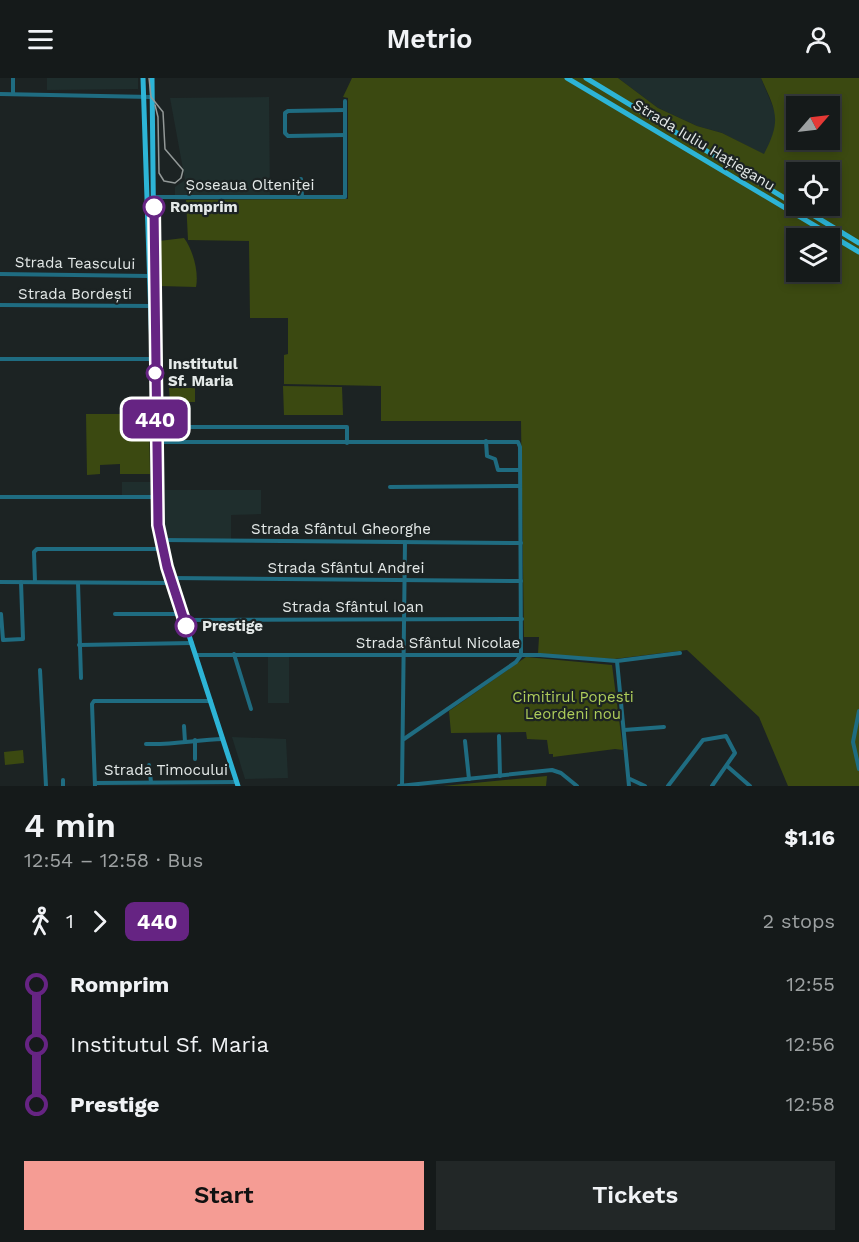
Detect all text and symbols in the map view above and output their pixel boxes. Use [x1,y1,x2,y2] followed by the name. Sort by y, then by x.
[24,23,57,56] icon: menu
[386,23,473,55] text: Metrio
[802,23,835,56] icon: person
[630,95,778,195] street label: Strada Iuliu Hațieganu
[786,96,840,150] north arrow
[786,96,840,282] map controls
[786,162,840,216] button: locate
[186,176,314,194] street label: Șoseaua Olteniței
[143,196,165,218] marker: Romprim
[170,198,238,216] place label: Romprim
[786,228,840,282] button: layers
[15,253,135,273] street label: Strada Teascului
[18,285,132,303] street label: Strada Bordești
[168,355,238,390] place label: Institutul Sf. Maria
[146,364,164,382] marker: Institutul Sf. Maria
[120,400,189,438] line badge: 440
[135,407,175,432] text: 440
[251,520,431,538] street label: Strada Sfântul Gheorghe
[268,559,424,577] street label: Strada Sfântul Andrei
[282,598,424,616] street label: Strada Sfântul Ioan
[175,615,197,637] marker: Prestige
[202,617,263,635] place label: Prestige
[356,634,520,652] street label: Strada Sfântul Nicolae
[512,688,634,723] park label: Cimitirul Popesti Leordeni nou
[104,761,228,779] street label: Strada Timocului
[24,806,116,845] text: 4 min
[784,825,835,850] text: $1.16
[24,848,203,872] text: 12:54 – 12:58 · Bus
[24,905,57,938] icon: walk
[83,905,116,938] icon: forward
[66,909,74,933] text: 1
[137,909,177,934] text: 440
[763,909,835,933] text: 2 stops
[70,972,169,997] text: Romprim
[786,972,835,996] text: 12:55
[70,1032,269,1057] text: Institutul Sf. Maria
[786,1032,835,1056] text: 12:56
[70,1092,160,1117] text: Prestige
[786,1092,835,1116] text: 12:58
[24,1161,424,1230] button: Start
[436,1161,835,1230] button: Tickets

